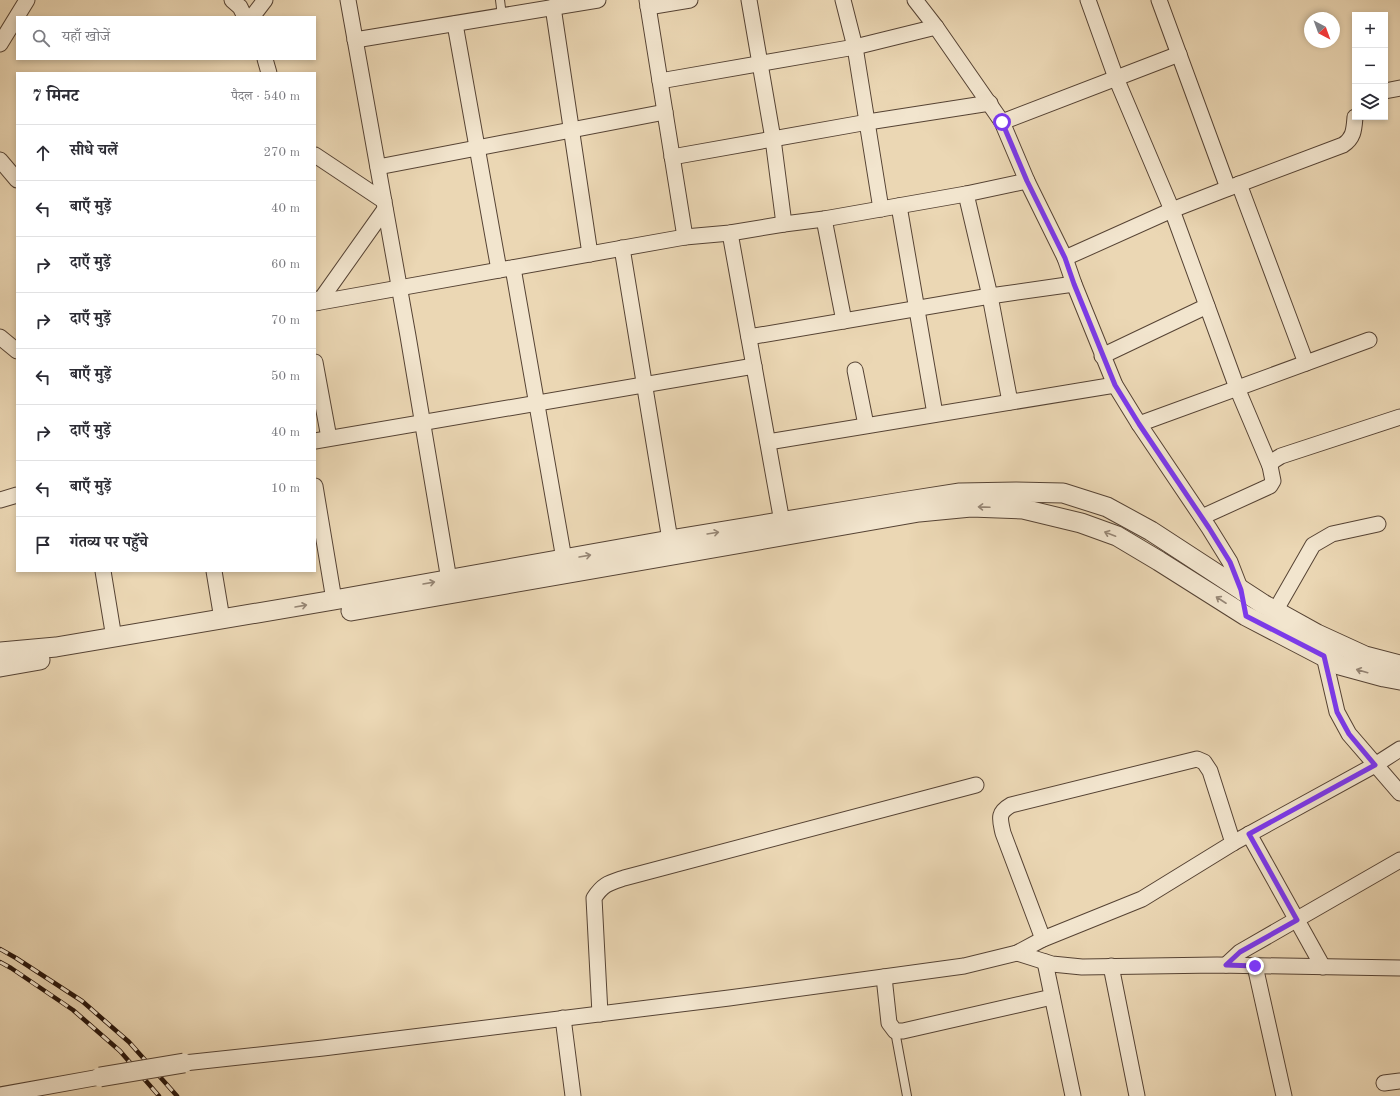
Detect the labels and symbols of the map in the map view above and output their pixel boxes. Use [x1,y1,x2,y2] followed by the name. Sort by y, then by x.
[1304,12,1340,48] north arrow
[993,113,1011,131] route start
[978,504,991,511] one-way arrow
[706,529,719,537] one-way arrow
[1104,529,1116,537] one-way arrow
[578,551,591,559] one-way arrow
[422,579,435,587] one-way arrow
[1215,596,1227,604] one-way arrow
[294,602,307,610] one-way arrow
[1356,667,1369,674] one-way arrow
[1246,957,1264,975] route end

